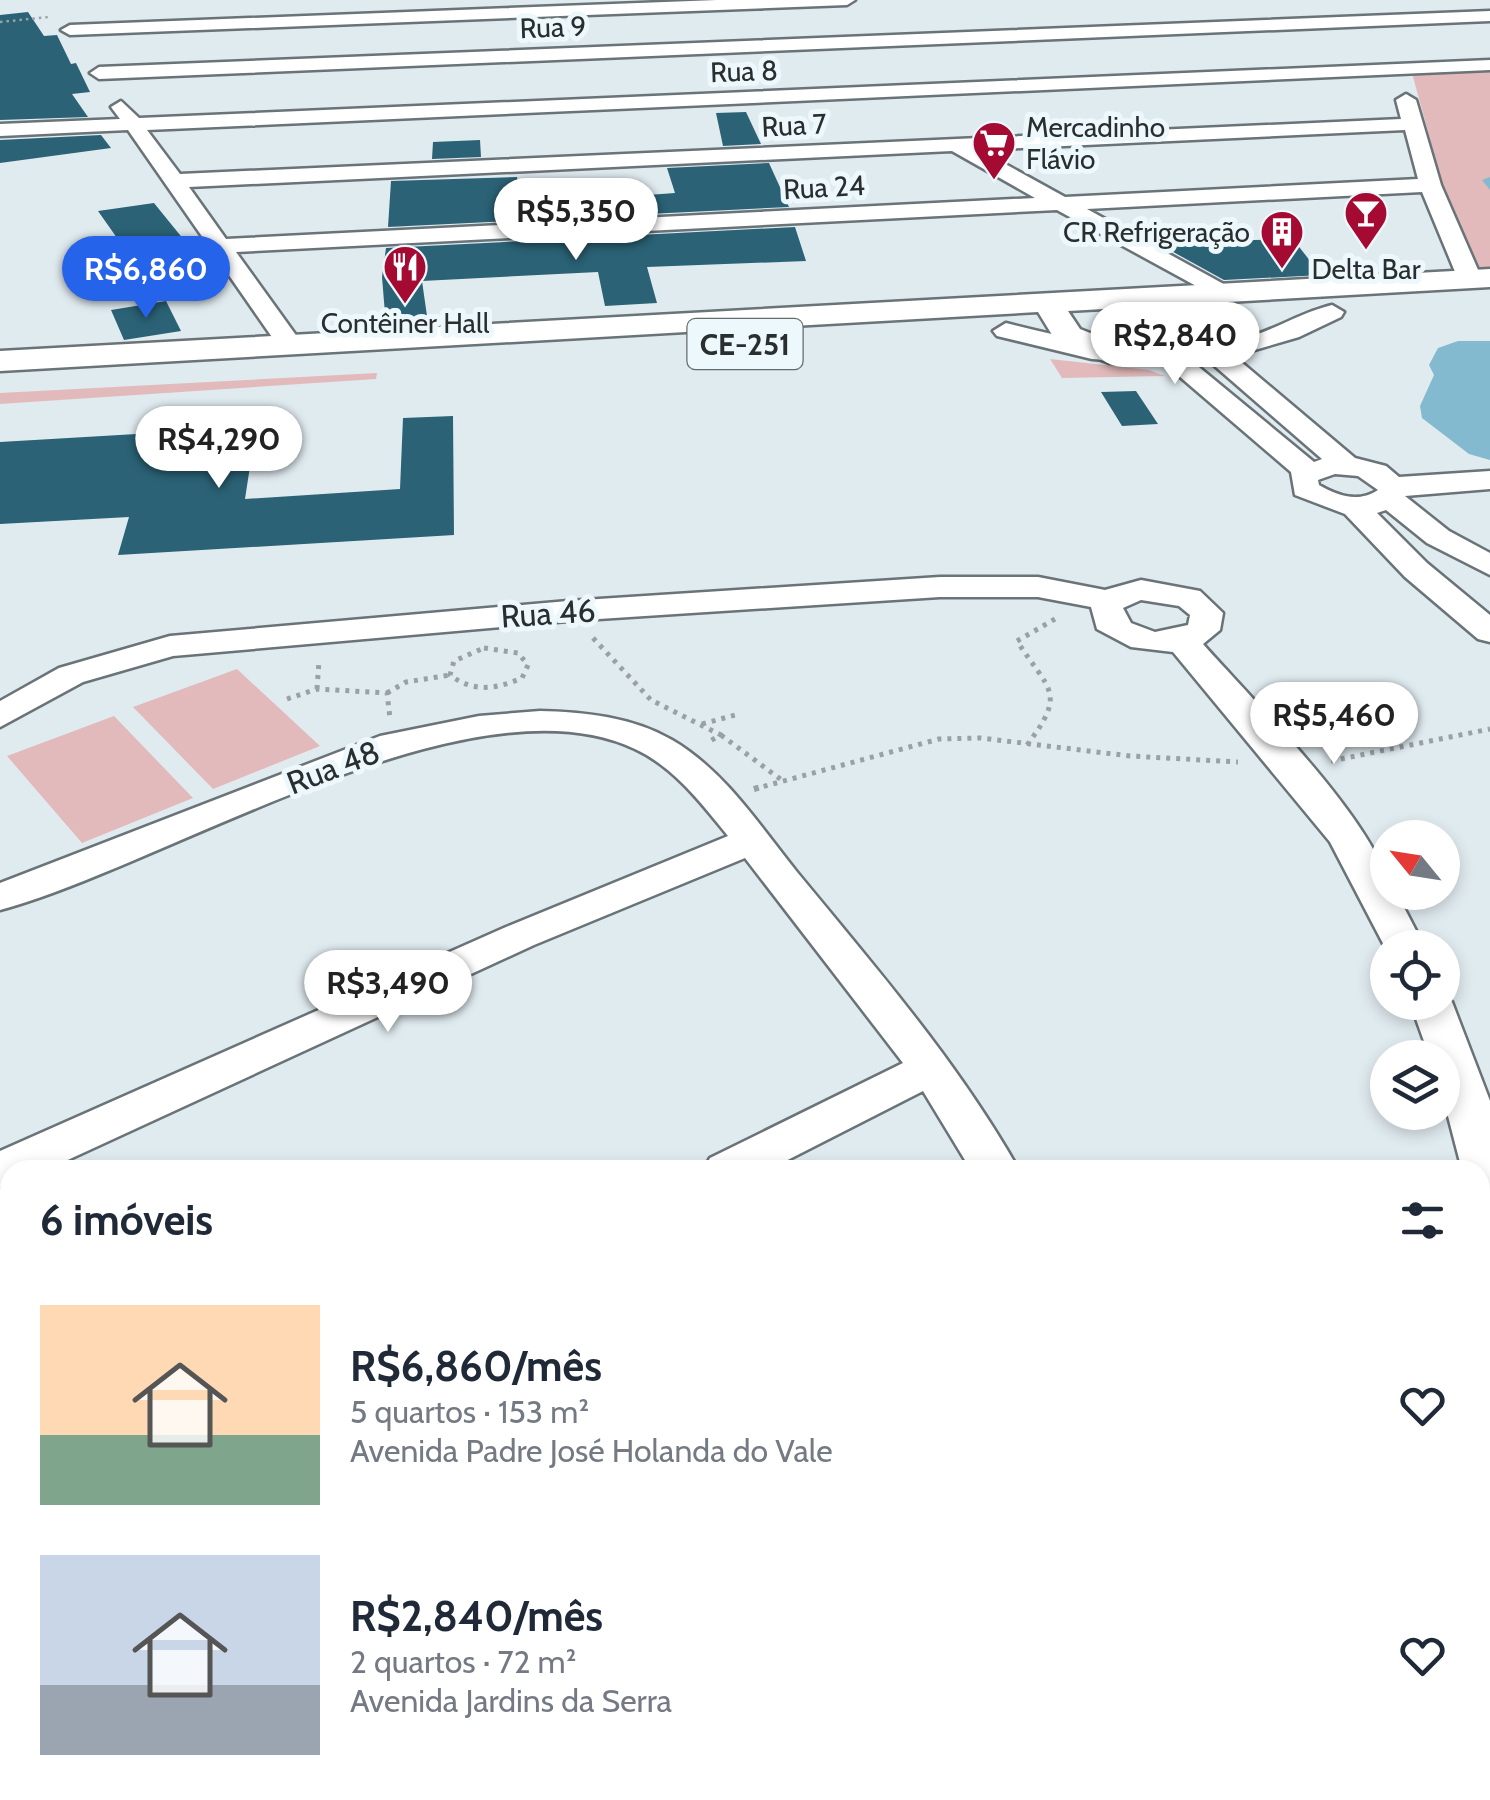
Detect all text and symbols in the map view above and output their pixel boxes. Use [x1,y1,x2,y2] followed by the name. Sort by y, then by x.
[519,9,587,45] street label: Rua 9
[709,53,779,89] street label: Rua 8
[761,106,827,144] street label: Rua 7
[1026,110,1165,176] place label: Mercadinho Flávio
[971,120,1017,181] supermarket icon: Mercadinho Flávio
[782,168,866,206] street label: Rua 24
[484,178,668,263] pin: R$5,350
[1343,190,1389,251] bar icon: Delta Bar
[516,191,636,230] text: R$5,350
[1259,209,1305,270] building icon: CR Refrigeração
[1063,215,1250,249] place label: CR Refrigeração
[54,236,238,321] pin: R$6,860
[382,244,428,305] restaurant icon: Contêiner Hall
[84,249,208,288] text: R$6,860
[1311,252,1421,286] place label: Delta Bar
[1083,302,1267,387] pin: R$2,840
[321,306,490,340] place label: Contêiner Hall
[1113,315,1237,354] text: R$2,840
[688,319,802,369] road number: CE-251
[127,406,311,491] pin: R$4,290
[157,419,281,458] text: R$4,290
[499,590,597,636] street label: Rua 46
[1242,682,1426,767] pin: R$5,460
[1272,695,1396,734] text: R$5,460
[281,732,385,802] street label: Rua 48
[1370,820,1460,910] north arrow
[1370,820,1460,1130] map controls
[1370,930,1460,1020] button: locate
[296,950,480,1035] pin: R$3,490
[326,963,450,1002] text: R$3,490
[1370,1040,1460,1130] button: layers
[1395,1193,1450,1248] icon: filters
[40,1194,213,1246] text: 6 imóveis
[350,1340,602,1392] text: R$6,860/mês
[120,1345,240,1465] icon: home
[1395,1378,1450,1433] icon: heart
[350,1392,589,1431] text: 5 quartos · 153 m²
[350,1431,833,1470] text: Avenida Padre José Holanda do Vale
[350,1590,603,1642] text: R$2,840/mês
[120,1595,240,1715] icon: home
[1395,1628,1450,1683] icon: heart
[350,1642,576,1681] text: 2 quartos · 72 m²
[350,1681,672,1720] text: Avenida Jardins da Serra

